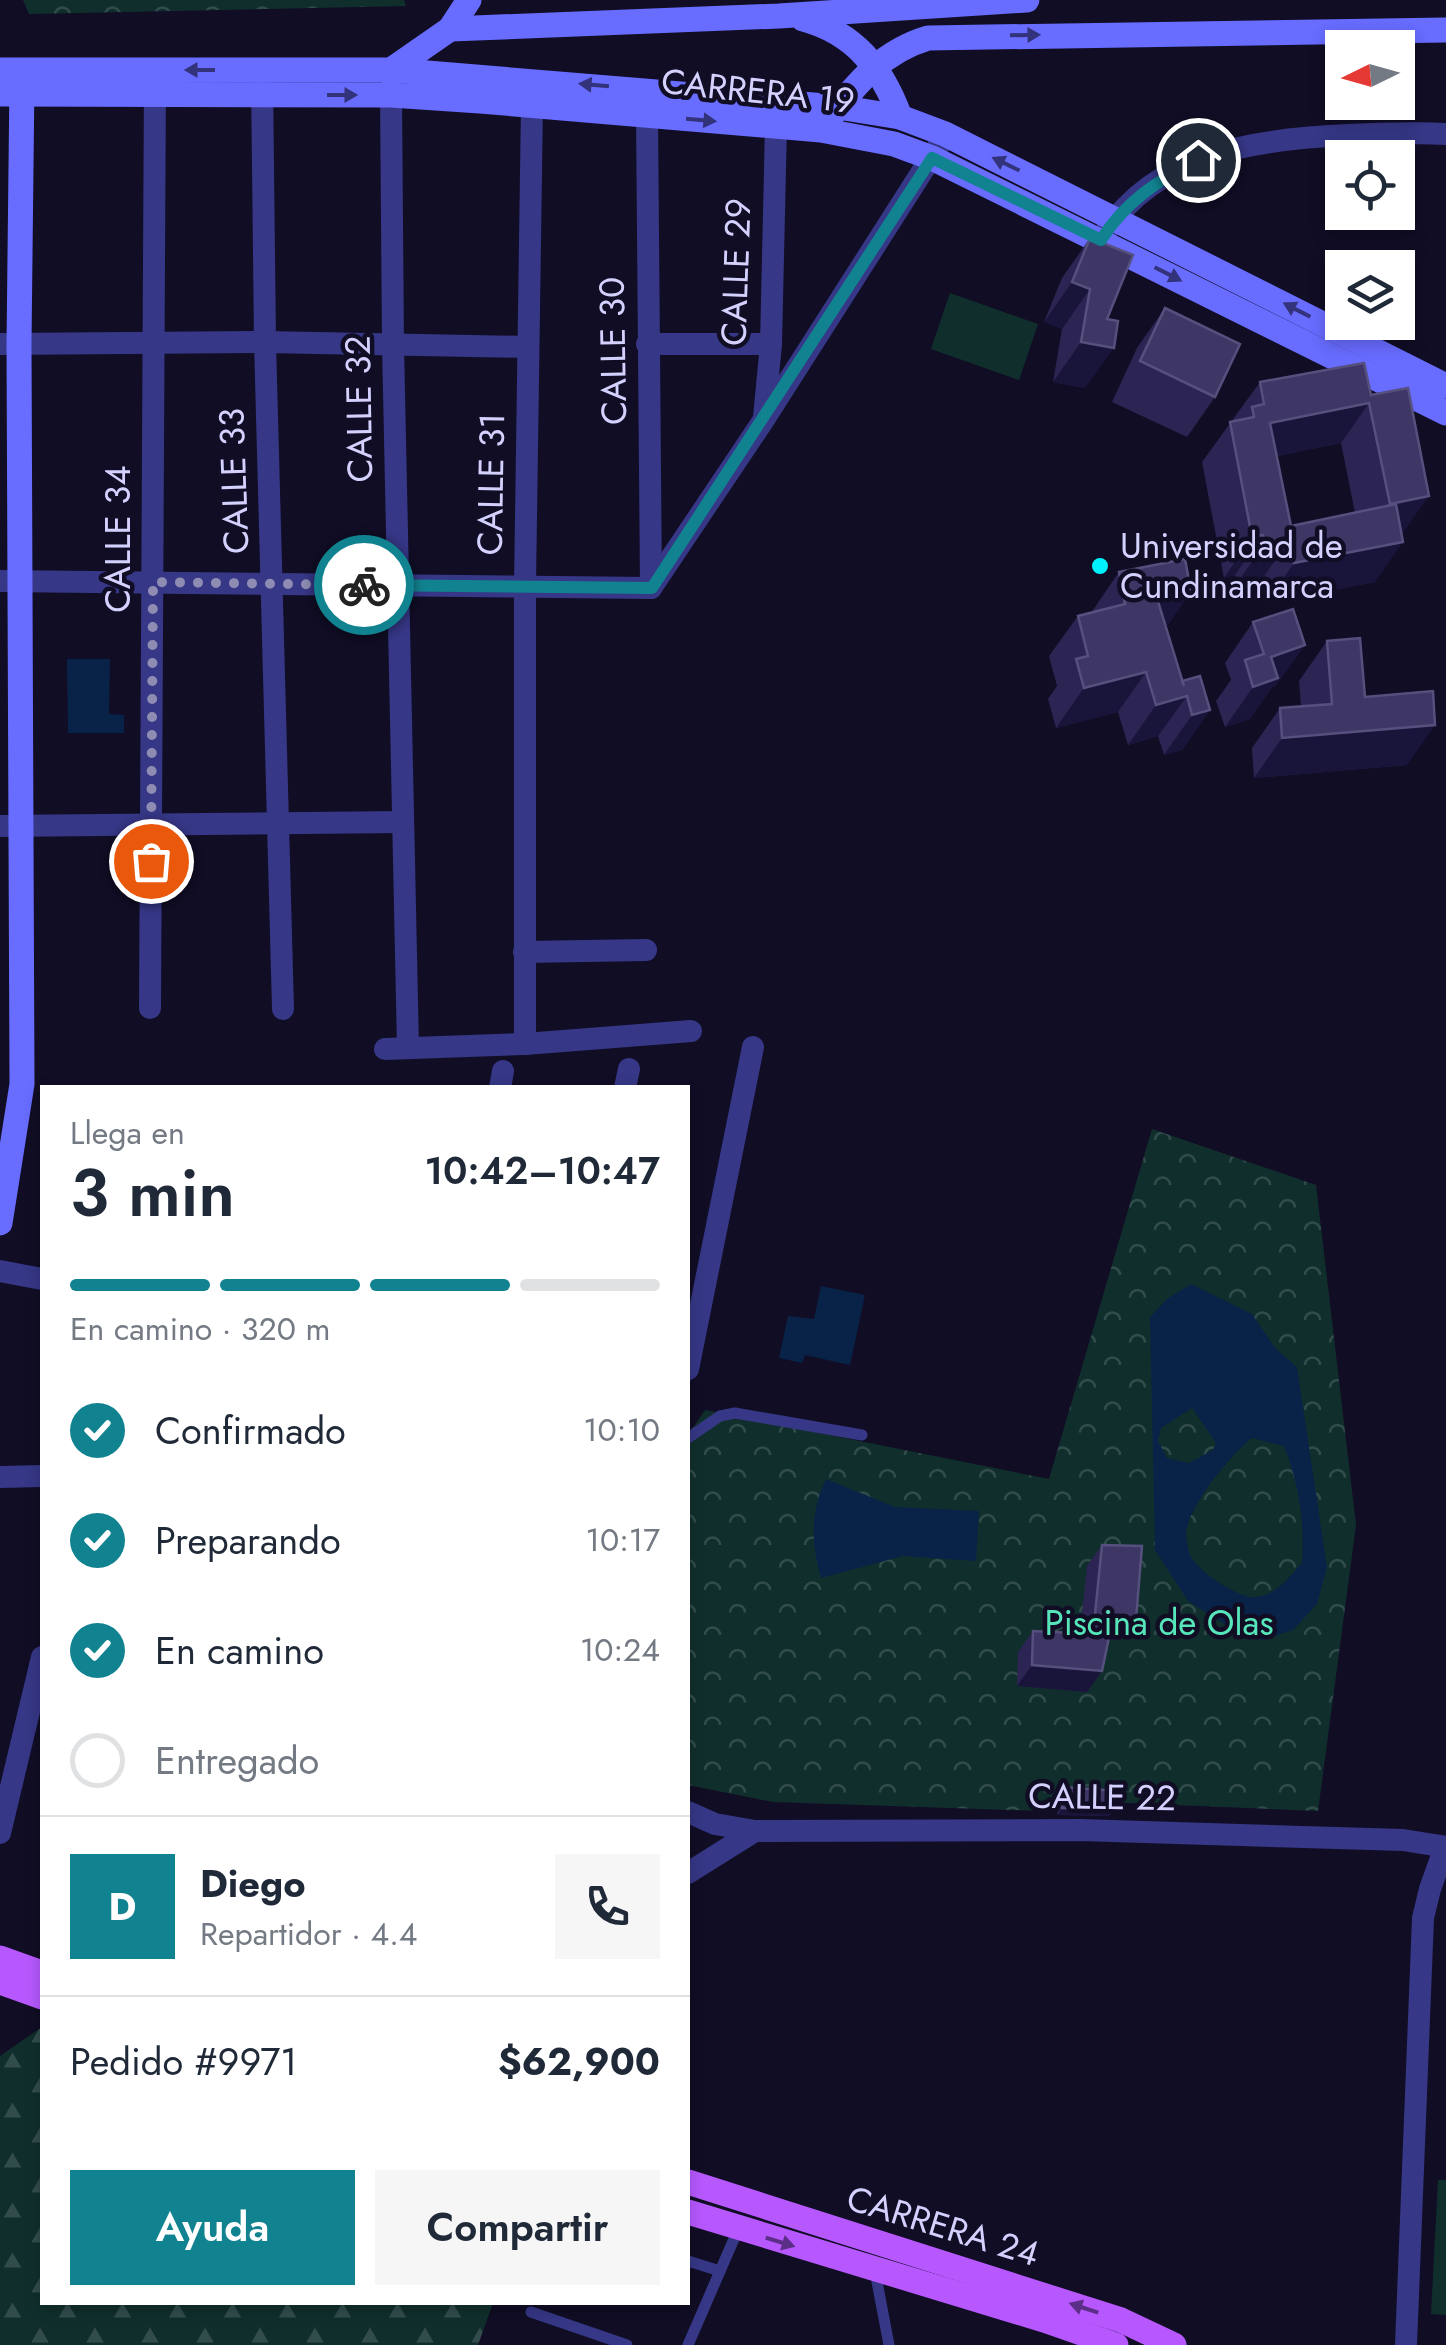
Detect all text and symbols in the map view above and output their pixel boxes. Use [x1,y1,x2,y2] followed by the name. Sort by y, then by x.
[1010,27,1042,43] one-way arrow
[1325,30,1415,120] north arrow
[1325,30,1415,340] map controls
[659,56,857,126] street label: CARRERA 19
[183,62,215,78] one-way arrow
[578,77,609,93] one-way arrow
[327,87,359,103] one-way arrow
[686,112,718,128] one-way arrow
[1156,118,1241,203] pin
[1171,133,1226,188] icon: home
[1325,140,1415,230] button: locate
[991,156,1020,173] one-way arrow
[708,197,764,347] street label: CALLE 29
[1325,250,1415,340] button: layers
[1153,265,1182,282] one-way arrow
[587,277,639,425] street label: CALLE 30
[1282,302,1311,319] one-way arrow
[333,335,385,483] street label: CALLE 32
[206,407,262,555] street label: CALLE 33
[465,412,517,556] street label: CALLE 31
[93,465,143,613] street label: CALLE 34
[1120,521,1343,611] place label: Universidad de Cundinamarca
[314,535,414,635] courier
[1089,555,1111,577] marker: Universidad de Cundinamarca
[337,558,392,613] icon: bike
[109,819,194,904] pin
[124,834,179,889] icon: bag
[70,1110,185,1156] text: Llega en
[424,1143,660,1198] text: 10:42–10:47
[70,1146,235,1240] text: 3 min
[70,1306,330,1352] text: En camino · 320 m
[70,1403,125,1458] icon: check
[155,1403,346,1458] text: Confirmado
[583,1407,660,1453] text: 10:10
[70,1513,125,1568] icon: check
[155,1513,341,1568] text: Preparando
[586,1517,660,1563] text: 10:17
[1044,1598,1274,1648] park label: Piscina de Olas
[70,1623,125,1678] icon: check
[155,1623,324,1678] text: En camino
[580,1627,660,1673] text: 10:24
[155,1733,319,1788] text: Entregado
[1028,1771,1176,1823] street label: CALLE 22
[555,1854,660,1959] button: phone
[200,1856,306,1911] text: Diego
[109,1879,136,1934] text: D
[200,1911,417,1957] text: Repartidor · 4.4
[70,2034,297,2089] text: Pedido #9971
[498,2034,660,2089] text: $62,900
[70,2170,355,2285] button: Ayuda
[375,2170,660,2285] button: Compartir
[841,2173,1045,2279] street label: CARRERA 24
[766,2235,796,2250] one-way arrow
[1069,2299,1099,2314] one-way arrow

